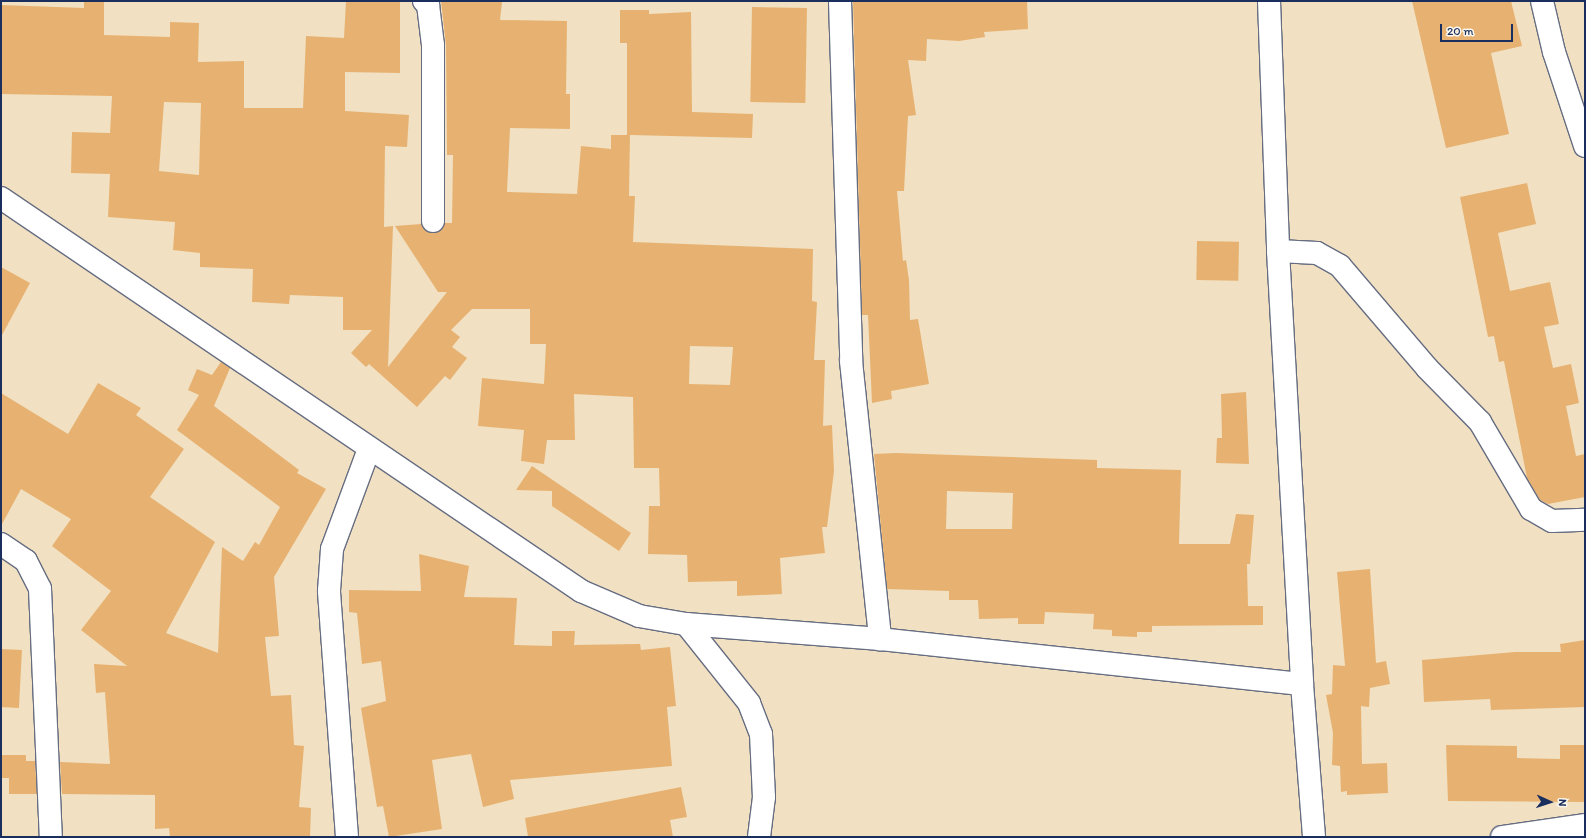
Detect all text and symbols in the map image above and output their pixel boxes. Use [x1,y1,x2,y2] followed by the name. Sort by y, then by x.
[1442,16,1515,42] scale bar
[1447,24,1474,38] text: 20 m
[1530,782,1570,822] north arrow
[1556,799,1569,807] text: N

